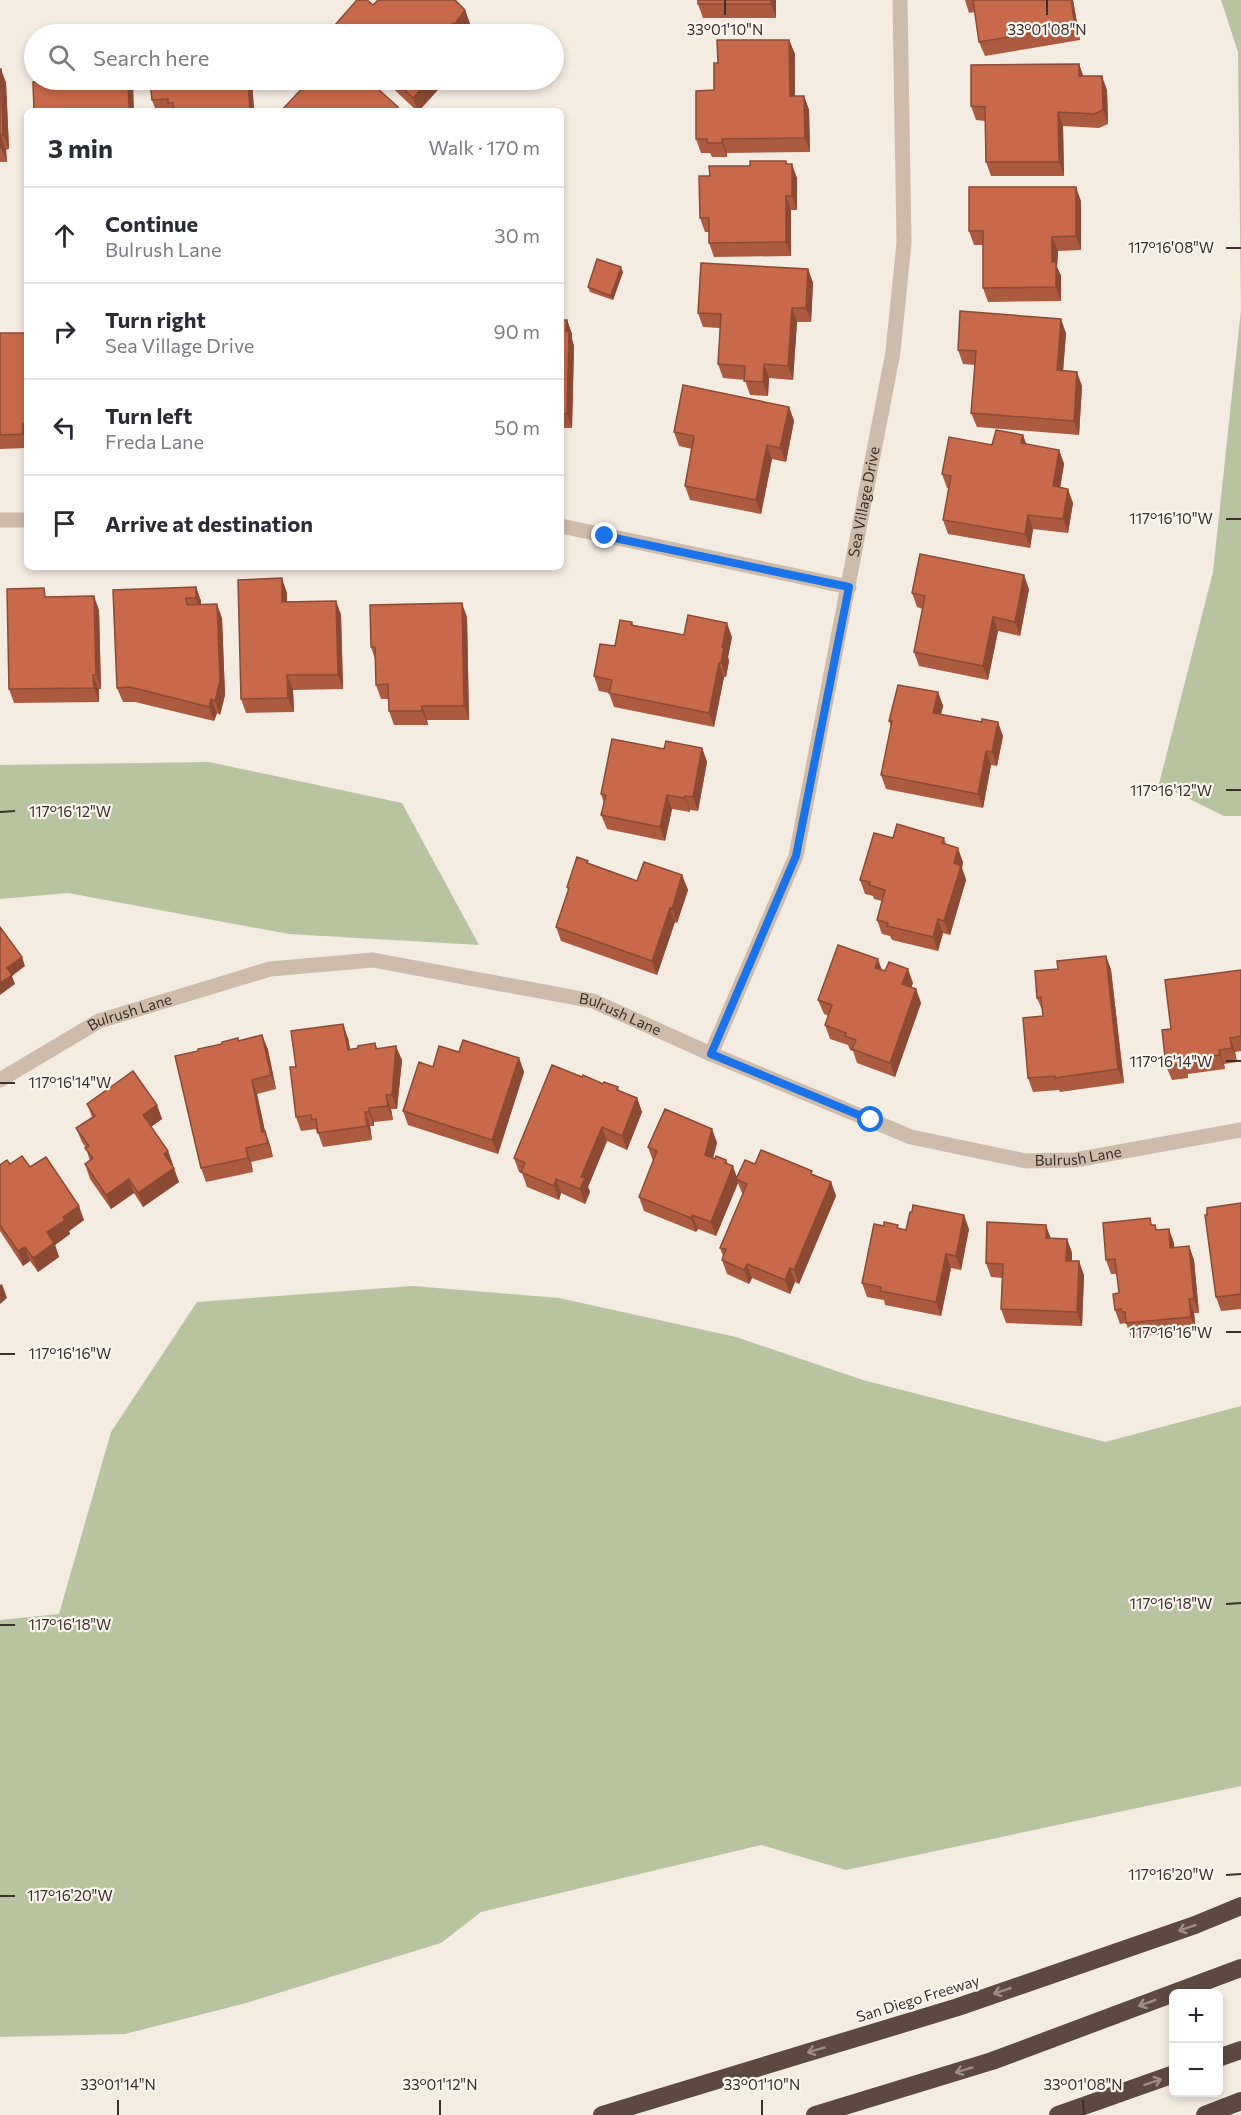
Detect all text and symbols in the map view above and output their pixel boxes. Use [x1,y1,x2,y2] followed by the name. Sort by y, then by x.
[687,20,763,38] text: 33°01'10"N
[1007,20,1087,38] text: 33°01'08"N
[24,24,564,90] search box
[45,41,78,74] icon: search
[93,44,209,71] text: Search here
[48,132,113,163] text: 3 min
[429,135,540,159] text: Walk · 170 m
[105,210,198,237] text: Continue
[48,219,81,252] icon: ahead
[494,223,540,247] text: 30 m
[105,237,222,261] text: Bulrush Lane
[1128,238,1214,256] text: 117°16'08"W
[105,306,206,333] text: Turn right
[48,315,81,348] icon: right
[494,319,540,343] text: 90 m
[105,333,254,357] text: Sea Village Drive
[105,402,192,429] text: Turn left
[48,411,81,444] icon: left
[494,415,540,439] text: 50 m
[105,429,204,453] text: Freda Lane
[844,445,883,559] street label: Sea Village Drive
[48,507,81,540] icon: arrive
[1129,509,1213,527] text: 117°16'10"W
[105,510,313,537] text: Arrive at destination
[591,522,617,548] route end
[1130,781,1212,799] text: 117°16'12"W
[29,802,111,820] text: 117°16'12"W
[84,989,174,1034] street label: Bulrush Lane
[578,989,664,1038] street label: Bulrush Lane
[1130,1052,1212,1070] text: 117°16'14"W
[29,1073,111,1091] text: 117°16'14"W
[857,1106,883,1132] route start
[1034,1142,1123,1169] street label: Bulrush Lane
[1130,1323,1212,1341] text: 117°16'16"W
[29,1344,111,1362] text: 117°16'16"W
[1130,1594,1212,1612] text: 117°16'18"W
[29,1615,111,1633] text: 117°16'18"W
[1128,1865,1214,1883] text: 117°16'20"W
[27,1886,113,1904] text: 117°16'20"W
[1178,1923,1197,1934] one-way arrow
[854,1971,982,2025] street label: San Diego Freeway
[993,1987,1012,1998] one-way arrow
[1169,1989,1223,2097] map controls
[1169,1989,1223,2043] button: +
[1138,1998,1157,2009] one-way arrow
[1169,2043,1223,2097] button: −
[807,2045,826,2056] one-way arrow
[955,2065,974,2076] one-way arrow
[80,2075,156,2093] text: 33°01'14"N
[403,2075,477,2093] text: 33°01'12"N
[724,2075,800,2093] text: 33°01'10"N
[1043,2075,1123,2093] text: 33°01'08"N
[1143,2075,1162,2086] one-way arrow

